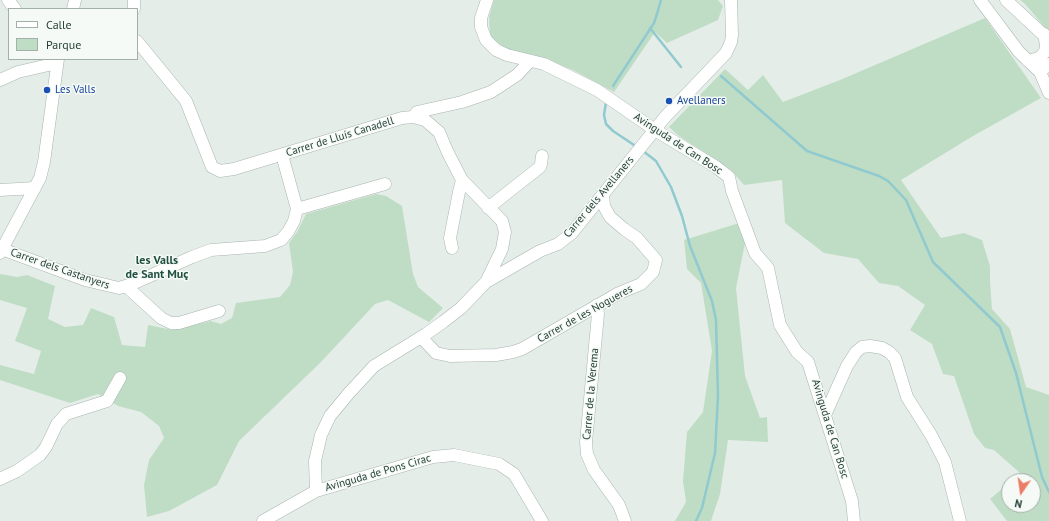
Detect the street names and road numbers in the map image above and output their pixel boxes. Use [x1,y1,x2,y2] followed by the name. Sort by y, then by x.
[631,110,725,178] street label: Avinguda de Can Bosc
[285,114,395,160] street label: Carrer de Lluís Canadell
[561,154,637,240] street label: Carrer dels Avellaners
[9,246,111,292] street label: Carrer dels Castanyers
[535,282,635,346] street label: Carrer de les Nogueres
[580,347,602,441] street label: Carrer de la Verema
[809,378,851,480] street label: Avinguda de Can Bosc
[324,452,432,494] street label: Avinguda de Pons Cirac

